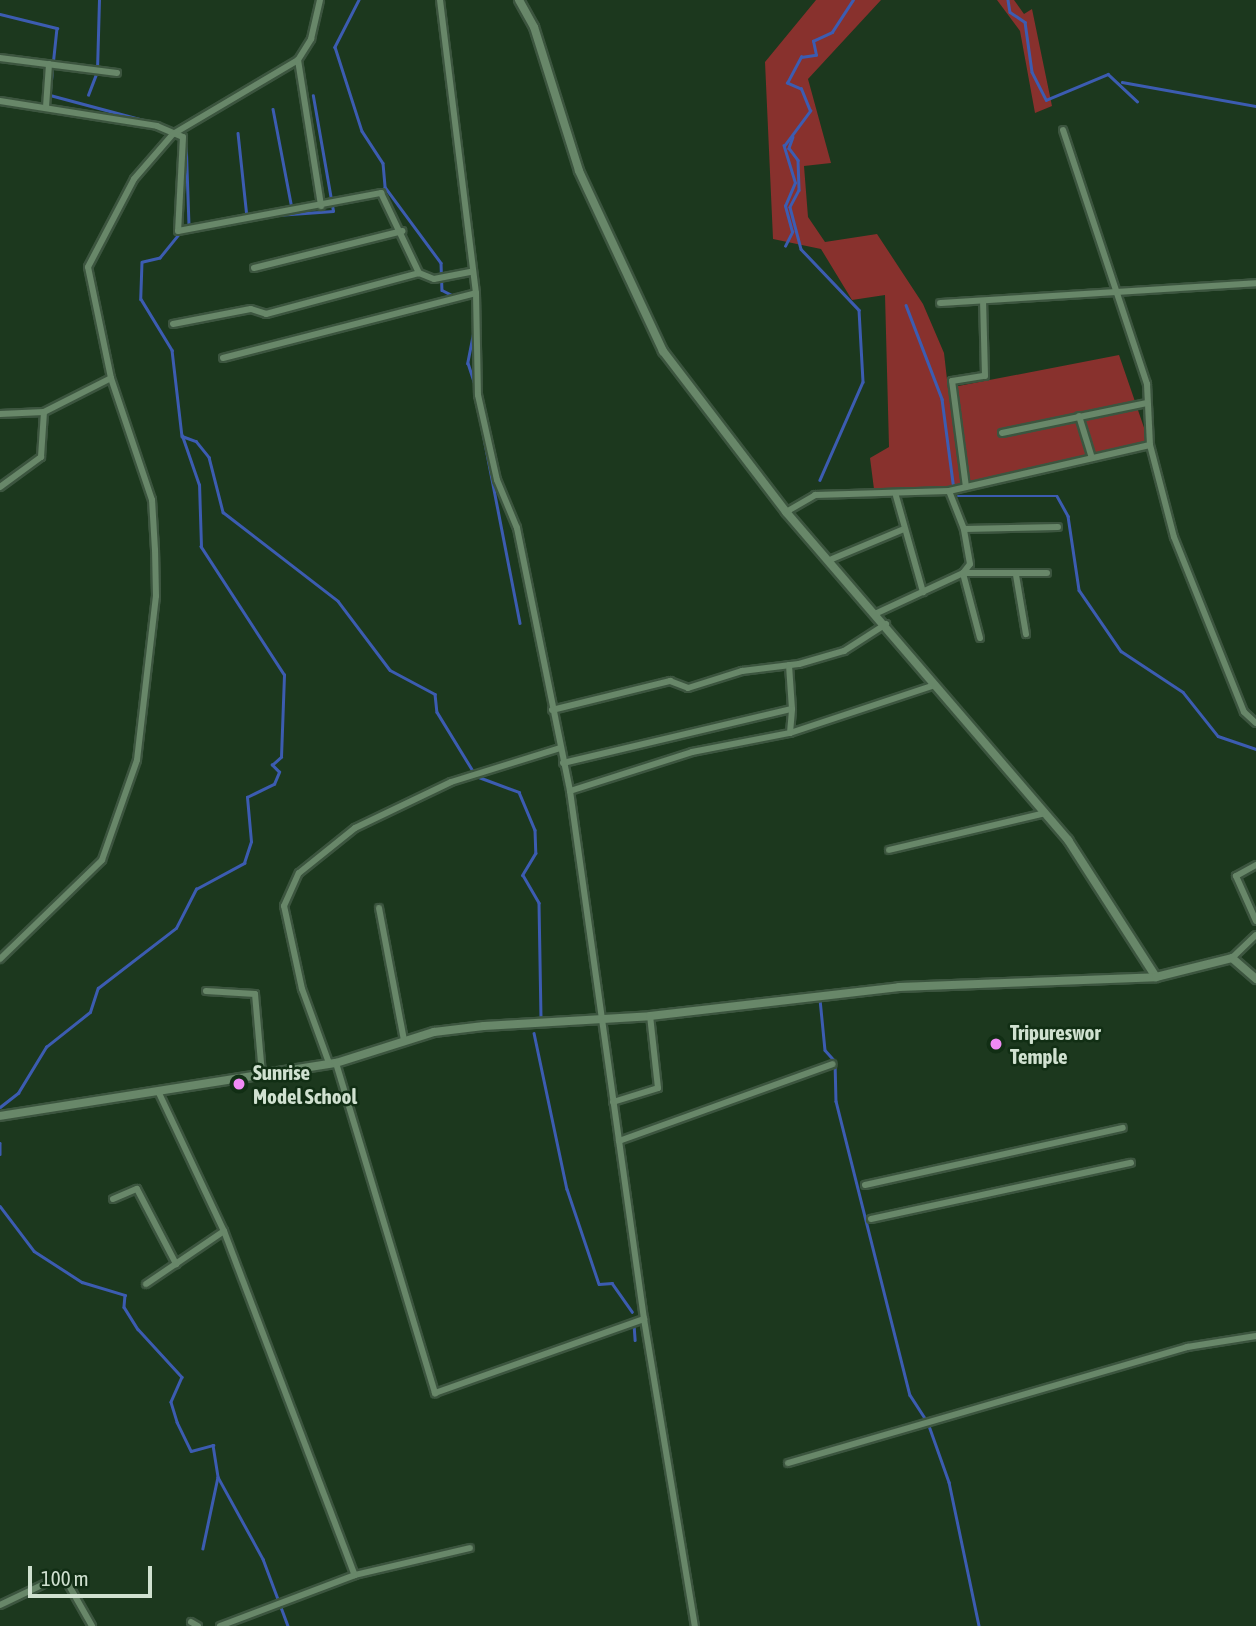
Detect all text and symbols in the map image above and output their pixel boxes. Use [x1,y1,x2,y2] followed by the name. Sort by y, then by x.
[1010,1019,1101,1069] place label: Tripureswor Temple
[988,1036,1004,1052] marker: Tripureswor Temple
[253,1059,357,1109] place label: Sunrise Model School
[231,1076,247,1092] marker: Sunrise Model School
[32,1552,156,1596] scale bar
[41,1566,89,1590] text: 100 m

